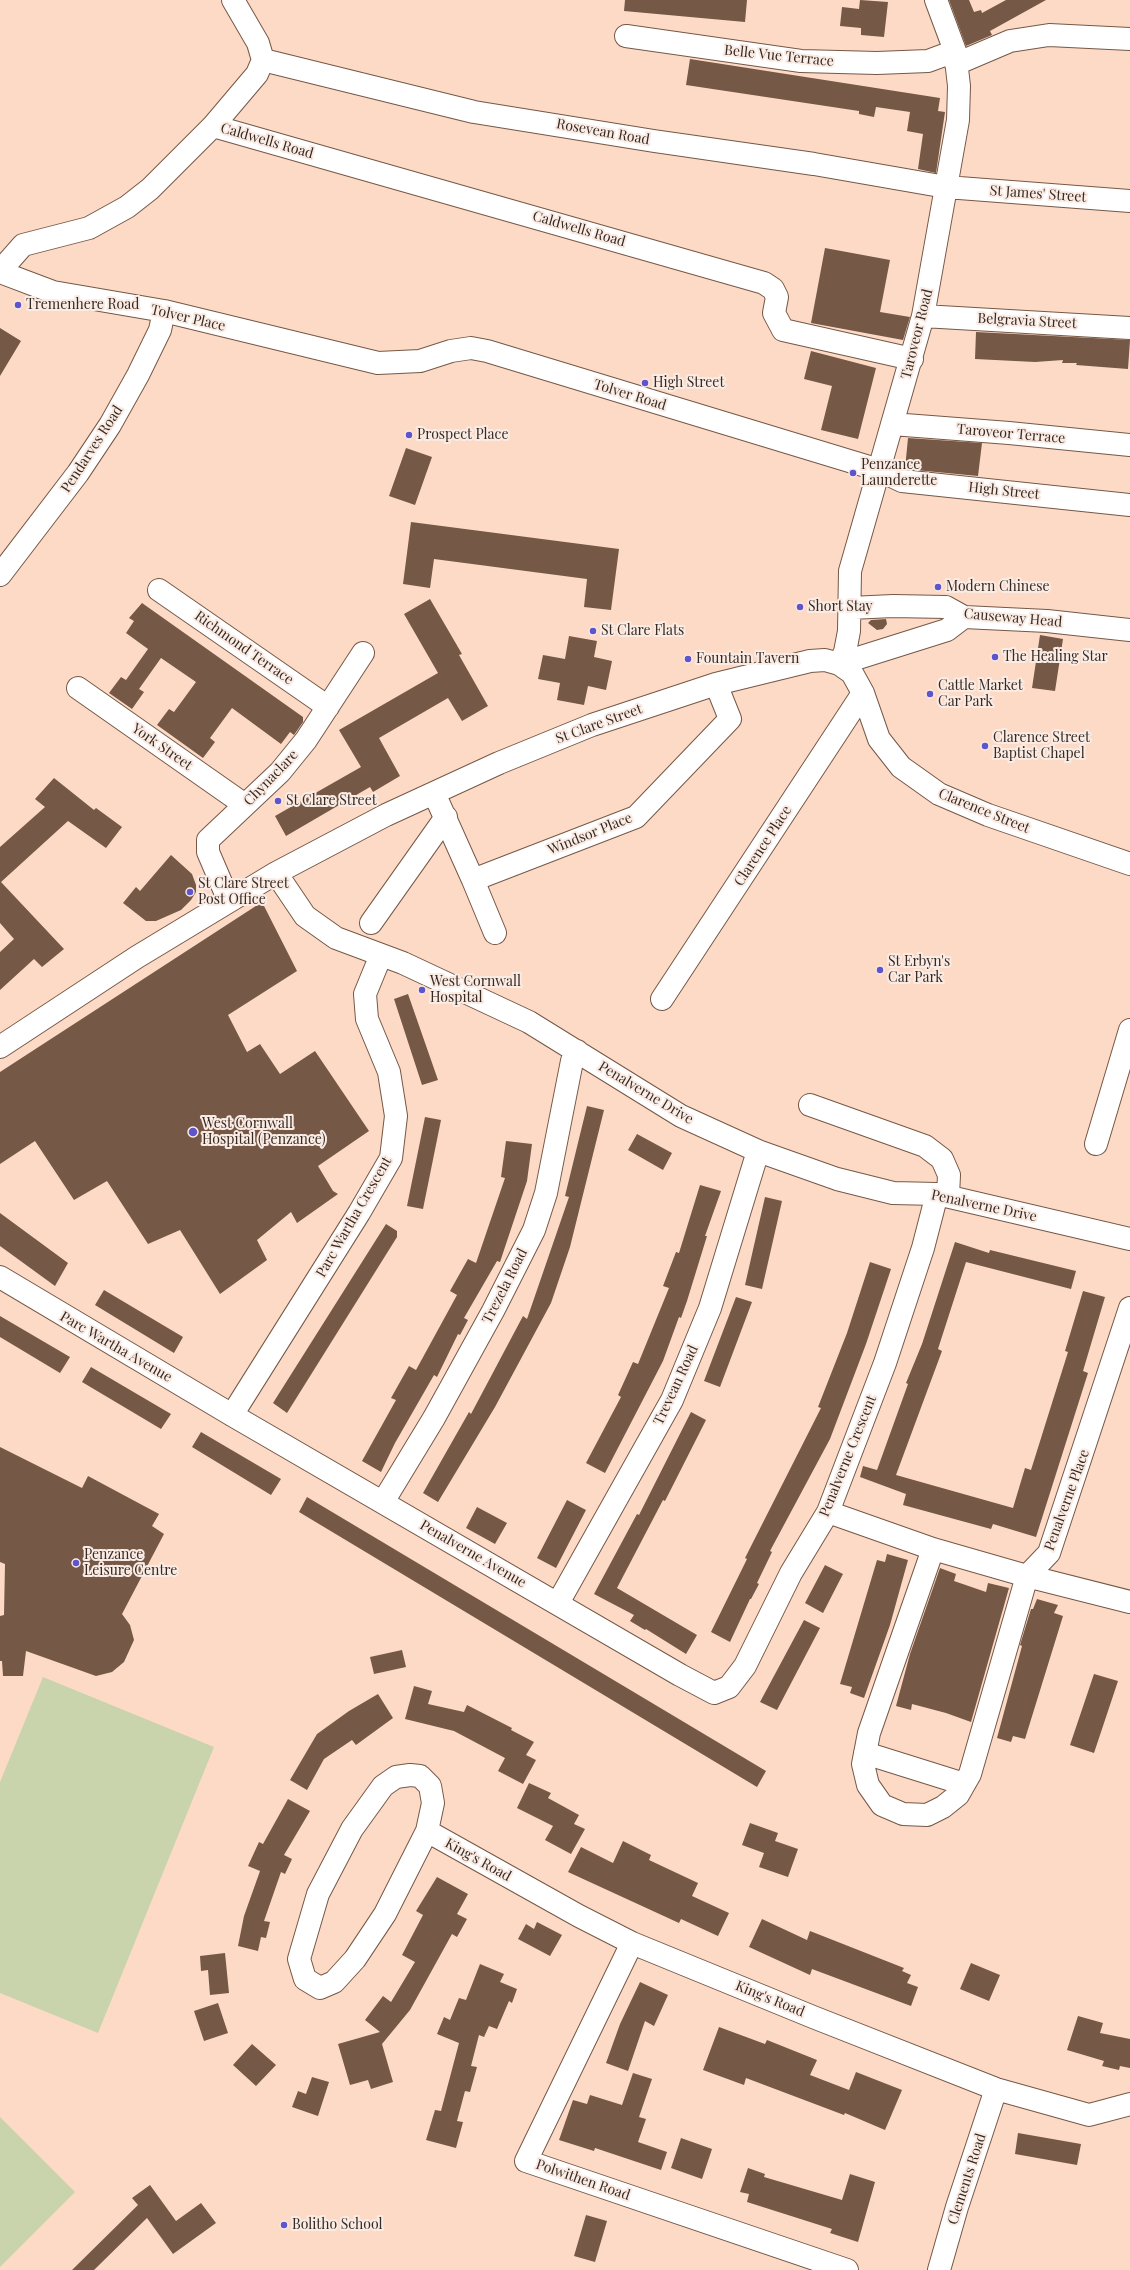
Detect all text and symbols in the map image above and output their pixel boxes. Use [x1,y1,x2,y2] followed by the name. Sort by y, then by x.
[723,42,835,70] street label: Belle Vue Terrace
[555,116,651,148] street label: Rosevean Road
[219,120,315,162] street label: Caldwells Road
[989,182,1087,206] street label: St James' Street
[531,208,627,250] street label: Caldwells Road
[898,287,936,381] street label: Taroveor Road
[26,297,139,313] place label: Tremenhere Road
[13,300,23,310] marker: Tremenhere Road
[149,301,227,335] street label: Tolver Place
[977,310,1077,332] street label: Belgravia Street
[653,375,724,391] place label: High Street
[592,376,668,414] street label: Tolver Road
[640,378,650,388] marker: High Street
[58,402,126,496] street label: Pendarves Road
[956,421,1066,447] street label: Taroveor Terrace
[417,427,508,443] place label: Prospect Place
[404,430,414,440] marker: Prospect Place
[861,457,937,490] place label: Penzance Launderette
[848,468,858,478] marker: Penzance Launderette
[968,479,1040,503] street label: High Street
[946,579,1050,595] place label: Modern Chinese
[933,582,943,592] marker: Modern Chinese
[808,599,873,615] place label: Short Stay
[795,602,805,612] marker: Short Stay
[963,605,1063,631] street label: Causeway Head
[191,608,297,688] street label: Richmond Terrace
[601,623,684,639] place label: St Clare Flats
[588,626,598,636] marker: St Clare Flats
[1003,649,1108,665] place label: The Healing Star
[696,651,799,667] place label: Fountain Tavern
[990,652,1000,662] marker: The Healing Star
[683,654,693,664] marker: Fountain Tavern
[938,678,1023,710] place label: Cattle Market Car Park
[925,689,935,699] marker: Cattle Market Car Park
[554,701,644,747] street label: St Clare Street
[129,720,195,774] street label: York Street
[993,730,1090,762] place label: Clarence Street Baptist Chapel
[980,741,990,751] marker: Clarence Street Baptist Chapel
[240,747,302,809] street label: Chynaclare
[936,785,1032,837] street label: Clarence Street
[286,793,377,809] place label: St Clare Street
[273,796,283,806] marker: St Clare Street
[731,803,795,889] street label: Clarence Place
[545,809,635,859] street label: Windsor Place
[198,876,289,908] place label: St Clare Street Post Office
[185,887,195,897] marker: St Clare Street Post Office
[888,954,950,986] place label: St Erbyn's Car Park
[875,965,885,975] marker: St Erbyn's Car Park
[430,974,521,1006] place label: West Cornwall Hospital
[417,985,427,995] marker: West Cornwall Hospital
[596,1058,696,1128] street label: Penalverne Drive
[202,1116,326,1148] place label: West Cornwall Hospital (Penzance)
[187,1126,199,1138] marker: West Cornwall Hospital (Penzance)
[313,1154,395,1280] street label: Parc Wartha Crescent
[930,1187,1038,1225] street label: Penalverne Drive
[479,1246,531,1326] street label: Trezela Road
[57,1308,175,1386] street label: Parc Wartha Avenue
[650,1342,702,1428] street label: Trevean Road
[816,1393,880,1519] street label: Penalverne Crescent
[1041,1447,1093,1553] street label: Penalverne Place
[417,1517,529,1591] street label: Penalverne Avenue
[84,1547,177,1580] place label: Penzance Leisure Centre
[71,1558,81,1568] marker: Penzance Leisure Centre
[442,1835,514,1885] street label: King's Road
[733,1978,807,2020] street label: King's Road
[944,2131,990,2227] street label: Clements Road
[534,2156,632,2204] street label: Polwithen Road
[292,2217,383,2233] place label: Bolitho School
[279,2220,289,2230] marker: Bolitho School

